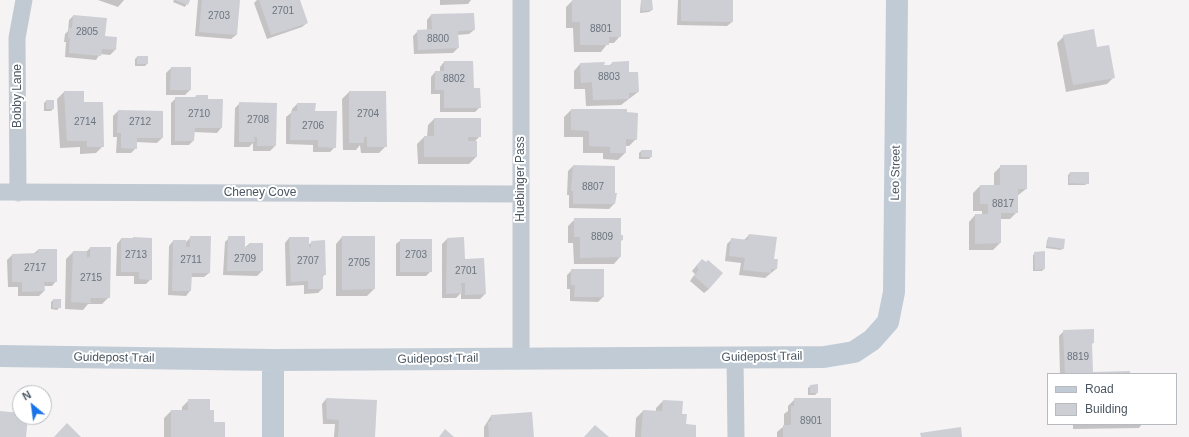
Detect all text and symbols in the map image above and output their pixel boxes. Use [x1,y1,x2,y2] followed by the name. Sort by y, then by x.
[272,5,294,17] house number: 2701
[208,10,230,22] house number: 2703
[590,23,612,35] house number: 8801
[76,26,98,38] house number: 2805
[427,33,449,45] house number: 8800
[11,64,25,128] street label: Bobby Lane
[598,71,620,83] house number: 8803
[443,73,465,85] house number: 8802
[188,108,210,120] house number: 2710
[357,108,379,120] house number: 2704
[247,114,269,126] house number: 2708
[74,116,96,128] house number: 2714
[129,116,151,128] house number: 2712
[302,120,324,132] house number: 2706
[514,136,528,222] street label: Huebinger Pass
[888,145,904,201] street label: Leo Street
[582,181,604,193] house number: 8807
[224,186,296,200] street label: Cheney Cove
[992,198,1014,210] house number: 8817
[591,231,613,243] house number: 8809
[125,249,147,261] house number: 2713
[405,249,427,261] house number: 2703
[234,253,256,265] house number: 2709
[180,254,202,266] house number: 2711
[297,255,319,267] house number: 2707
[348,257,370,269] house number: 2705
[24,262,46,274] house number: 2717
[455,265,477,277] house number: 2701
[80,272,102,284] house number: 2715
[721,349,803,365] street label: Guidepost Trail
[73,350,155,366] street label: Guidepost Trail
[397,351,479,367] street label: Guidepost Trail
[1067,351,1089,363] house number: 8819
[1047,373,1177,425] legend
[1085,382,1114,396] text: Road
[12,385,52,425] north arrow
[20,388,33,403] text: N
[1085,402,1128,416] text: Building
[800,415,822,427] house number: 8901

